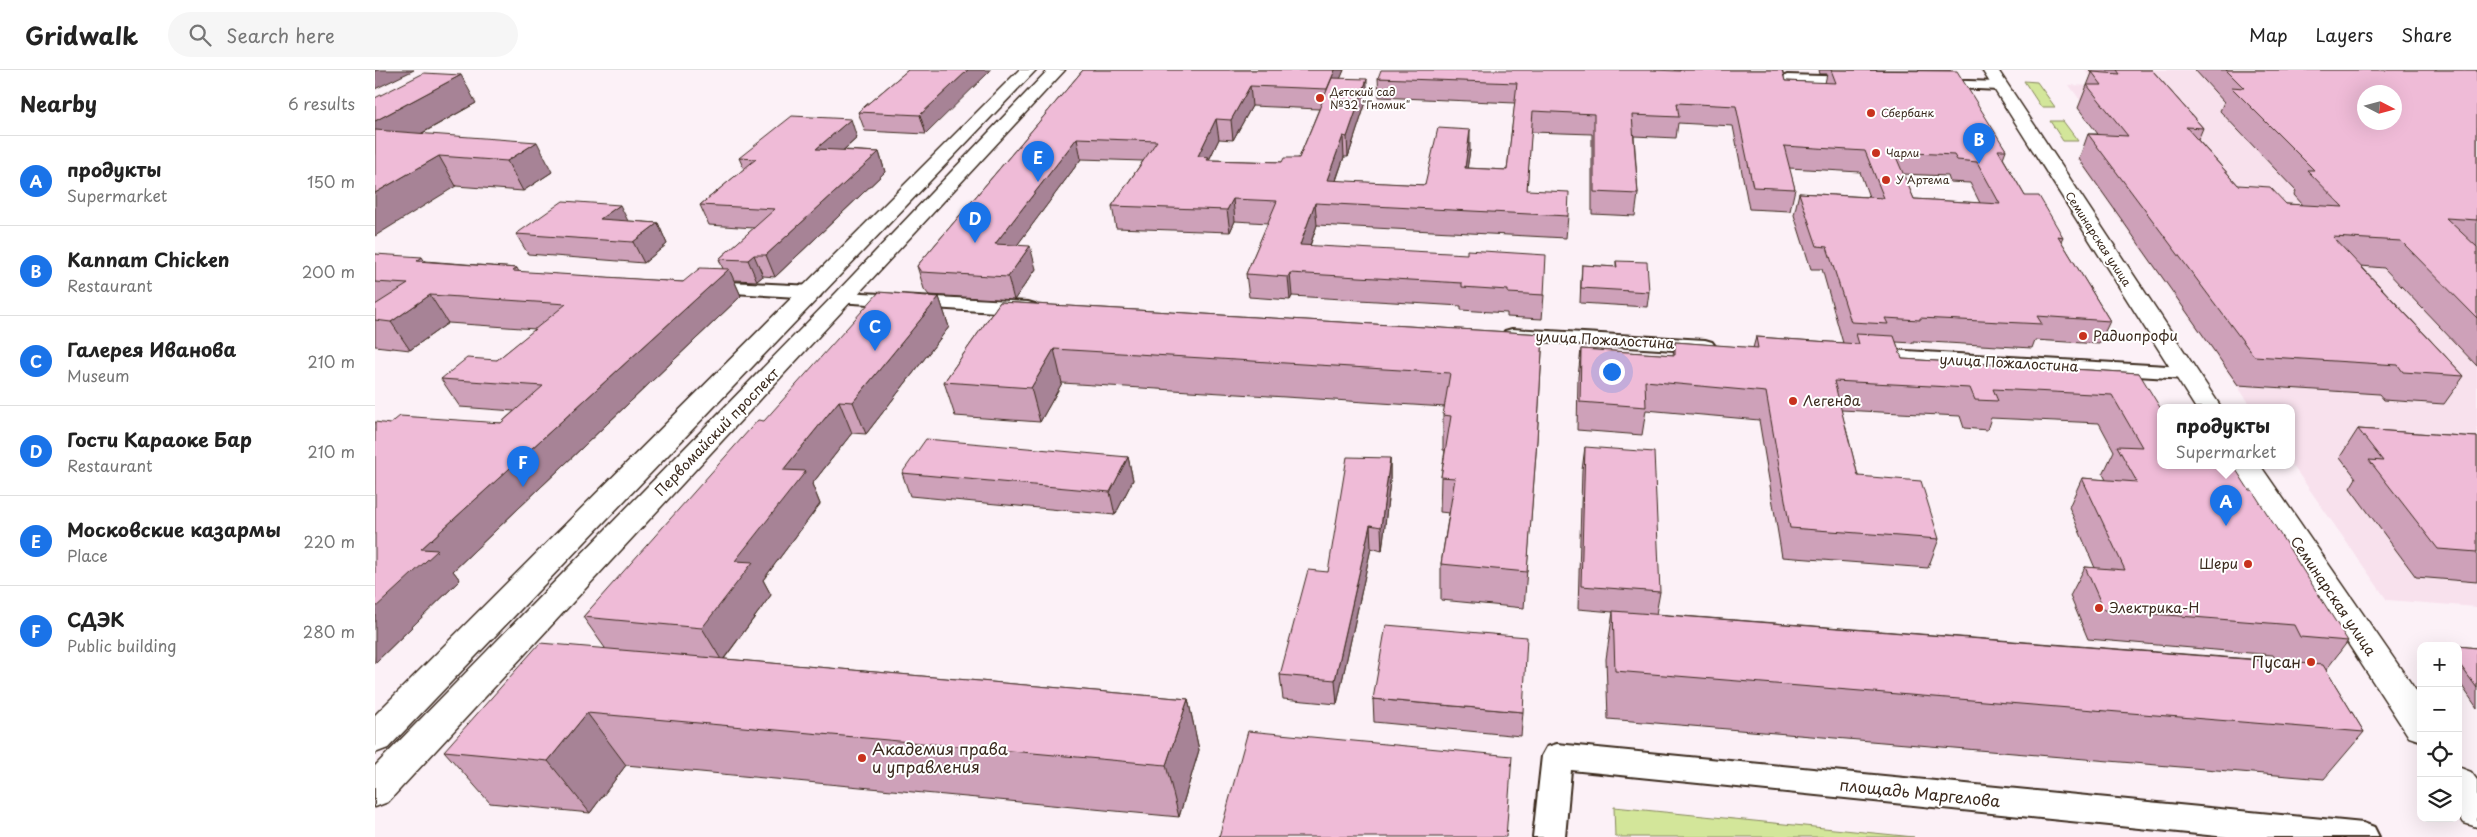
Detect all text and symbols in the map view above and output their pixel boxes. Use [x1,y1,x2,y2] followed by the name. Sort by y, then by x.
[168,12,518,57] search box
[25,17,138,53] text: Gridwalk
[186,21,214,49] icon: search
[226,21,335,49] text: Search here
[2249,21,2288,48] text: Map
[2316,21,2373,48] text: Layers
[2401,21,2452,48] text: Share
[1329,83,1410,113] place label: Детский сад №32 "Гномик"
[2357,85,2402,130] north arrow
[20,87,97,119] text: Nearby
[288,91,355,115] text: 6 results
[1314,92,1326,104] marker: Детский сад №32 "Гномик"
[1881,104,1935,121] place label: Сбербанк
[1865,107,1877,119] marker: Сбербанк
[1963,123,1995,164] pin: B
[1022,141,1054,182] pin: E
[1886,144,1919,161] place label: Чарли
[1870,147,1882,159] marker: Чарли
[67,155,161,183] text: продукты
[30,169,42,193] text: A
[307,169,355,193] text: 150 m
[1896,171,1950,188] place label: У Артема
[1880,174,1892,186] marker: У Артема
[67,183,167,207] text: Supermarket
[2061,188,2136,290] street label: Семинарская улица
[959,202,991,243] pin: D
[67,245,230,273] text: Kannam Chicken
[31,259,41,283] text: B
[302,259,355,283] text: 200 m
[67,273,153,297] text: Restaurant
[859,310,891,351] pin: C
[1535,325,1675,354] street label: улица Пожалостина
[2093,325,2178,346] place label: Радиопрофи
[2077,330,2089,342] marker: Радиопрофи
[67,335,236,363] text: Галерея Иванова
[1939,348,2079,377] street label: улица Пожалостина
[30,349,42,373] text: C
[307,349,355,373] text: 210 m
[1599,359,1625,385] your location
[67,363,130,387] text: Museum
[650,363,784,500] street label: Первомайский проспект
[1803,390,1861,411] place label: Легенда
[1787,395,1799,407] marker: Легенда
[2157,404,2295,469] popup
[2176,411,2270,439] text: продукты
[67,425,252,453] text: Гости Караоке Бар
[30,439,42,463] text: D
[307,439,355,463] text: 210 m
[2176,439,2276,463] text: Supermarket
[507,446,539,487] pin: F
[67,453,153,477] text: Restaurant
[2210,485,2242,526] pin: A
[67,515,281,543] text: Московские казармы
[31,529,41,553] text: E
[304,529,355,553] text: 220 m
[2285,532,2381,660] street label: Семинарская улица
[67,543,108,567] text: Place
[2199,553,2238,574] place label: Шери
[2242,558,2254,570] marker: Шери
[2109,597,2199,618] place label: Электрика-Н
[2093,602,2105,614] marker: Электрика-Н
[67,605,124,633] text: СДЭК
[31,619,41,643] text: F
[303,619,355,643] text: 280 m
[67,633,177,657] text: Public building
[2417,642,2462,822] map controls
[2417,642,2462,687] button: +
[2252,649,2301,673] place label: Пусан
[2305,656,2317,668] marker: Пусан
[2417,687,2462,732] button: −
[2417,732,2462,777] button: locate
[872,736,1008,778] place label: Академия права и управления
[856,752,868,764] marker: Академия права и управления
[1839,772,2002,812] street label: площадь Маргелова
[2417,777,2462,822] button: layers

